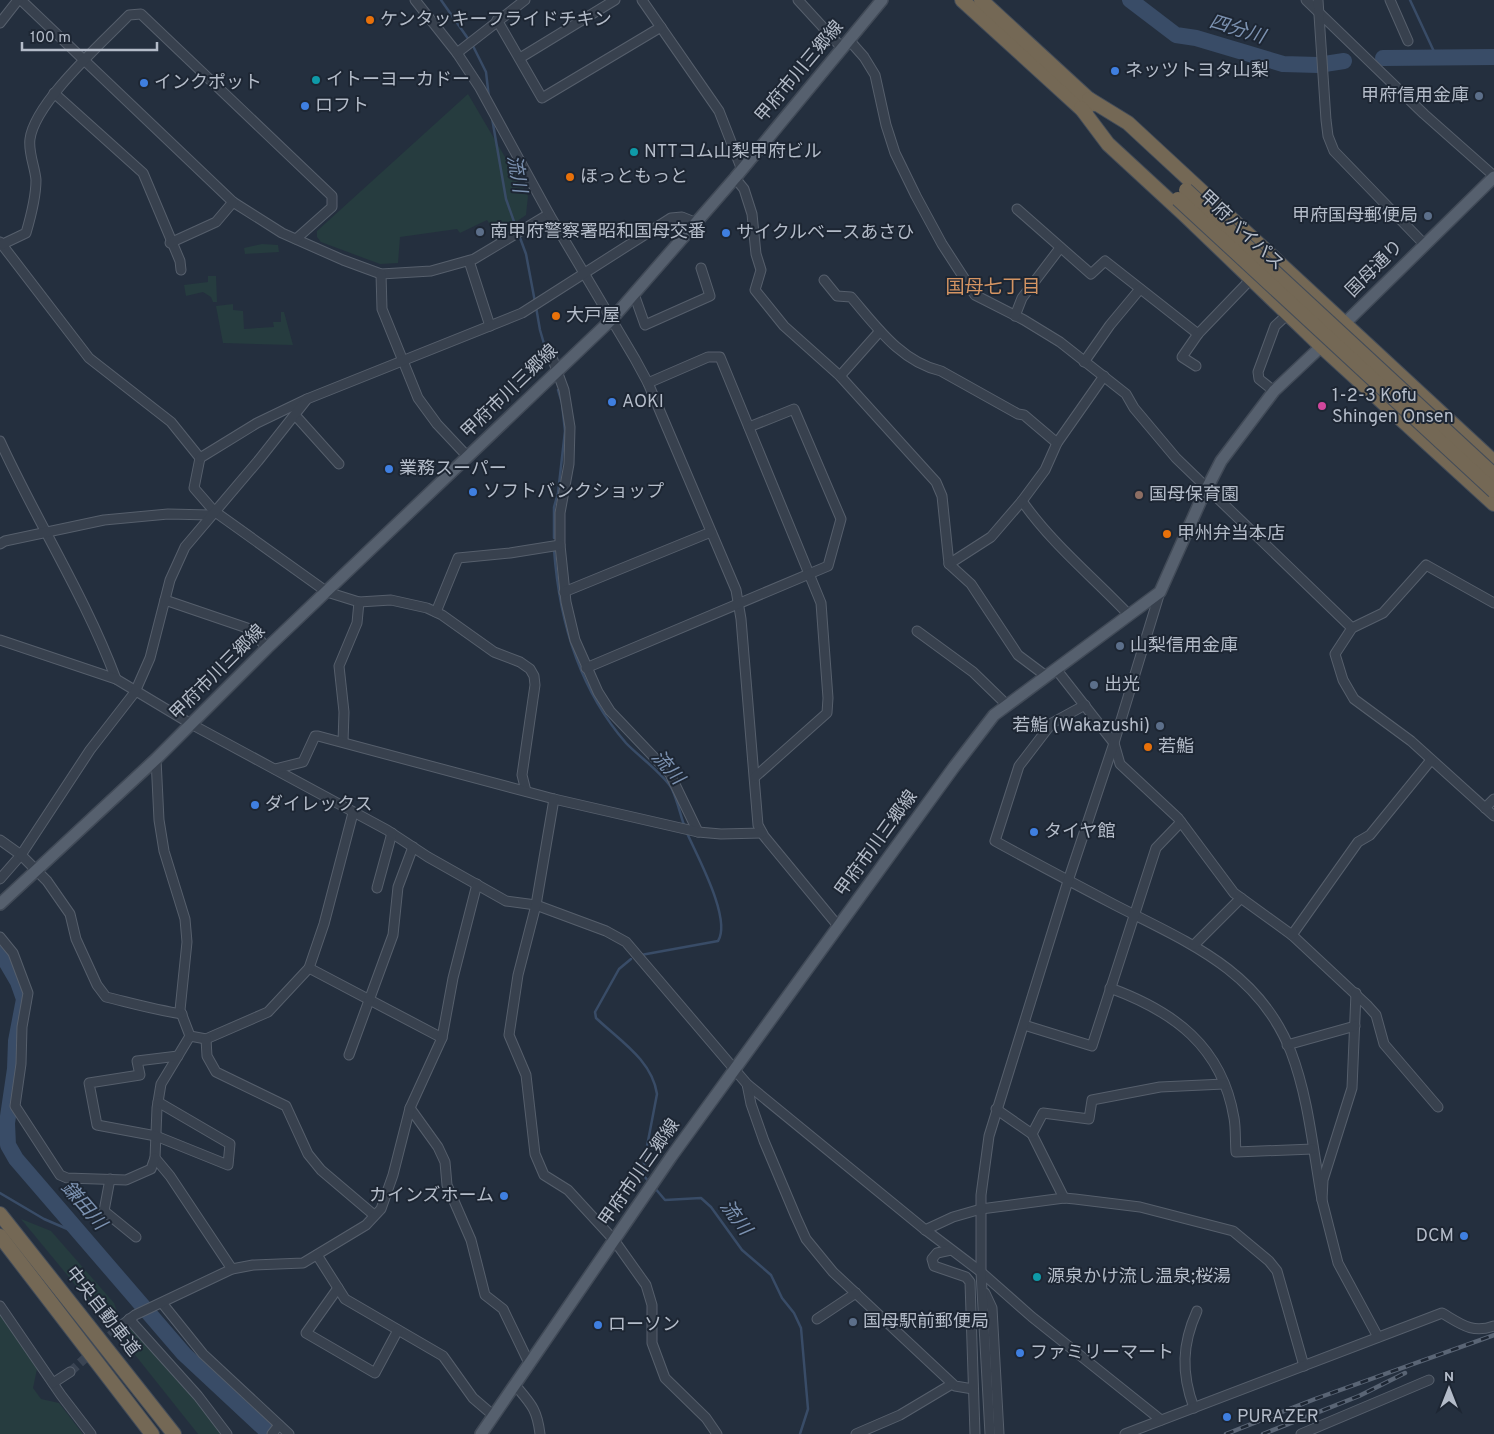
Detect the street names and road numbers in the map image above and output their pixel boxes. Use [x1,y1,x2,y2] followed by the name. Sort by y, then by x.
[751,16,849,128] street label: 甲府市川三郷線
[1194,186,1288,276] street label: 甲府バイパス
[1341,235,1409,303] street label: 国母通り
[457,340,563,444] street label: 甲府市川三郷線
[165,620,271,726] street label: 甲府市川三郷線
[831,786,923,902] street label: 甲府市川三郷線
[594,1115,686,1231] street label: 甲府市川三郷線
[60,1262,144,1362] street label: 中央自動車道

